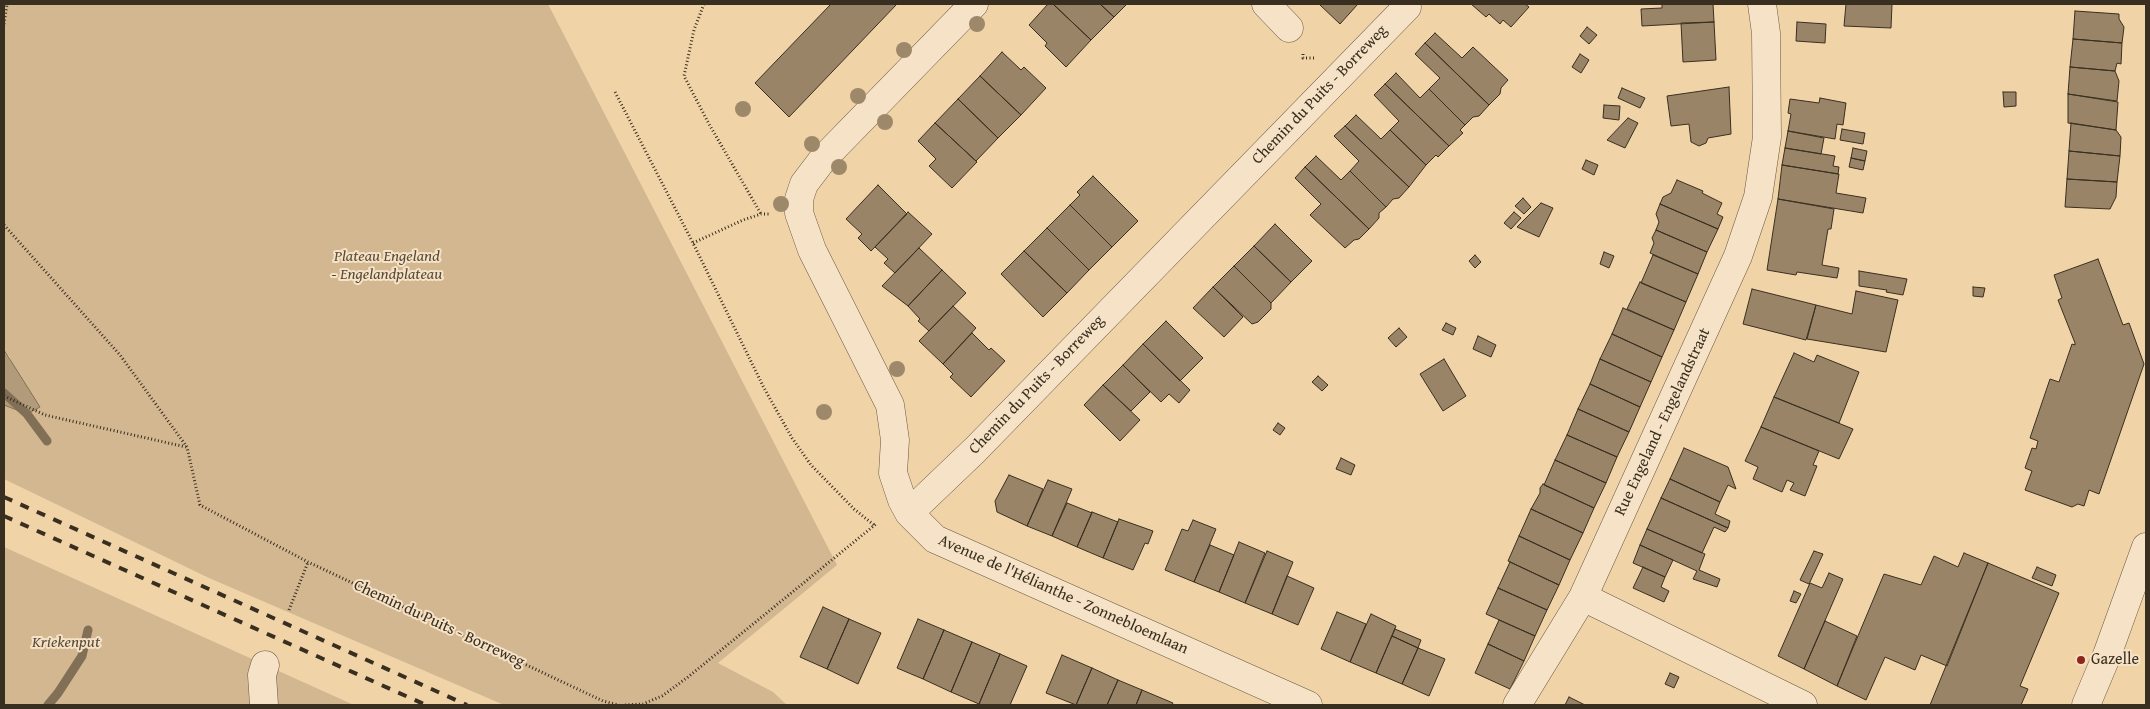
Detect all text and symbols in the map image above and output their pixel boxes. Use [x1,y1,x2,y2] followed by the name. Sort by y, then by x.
[1248,21,1392,169] street label: Chemin du Puits - Borreweg
[332,247,442,285] park label: Plateau Engeland - Engelandplateau
[965,311,1109,459] street label: Chemin du Puits - Borreweg
[1611,325,1715,519] street label: Rue Engeland - Engelandstraat
[935,531,1191,659] street label: Avenue de l'Hélianthe - Zonnebloemlaan
[350,576,528,672] street label: Chemin du Puits - Borreweg
[32,633,100,653] park label: Kriekenput
[2091,650,2139,670] place label: Gazelle
[2075,654,2087,666] marker: Gazelle

